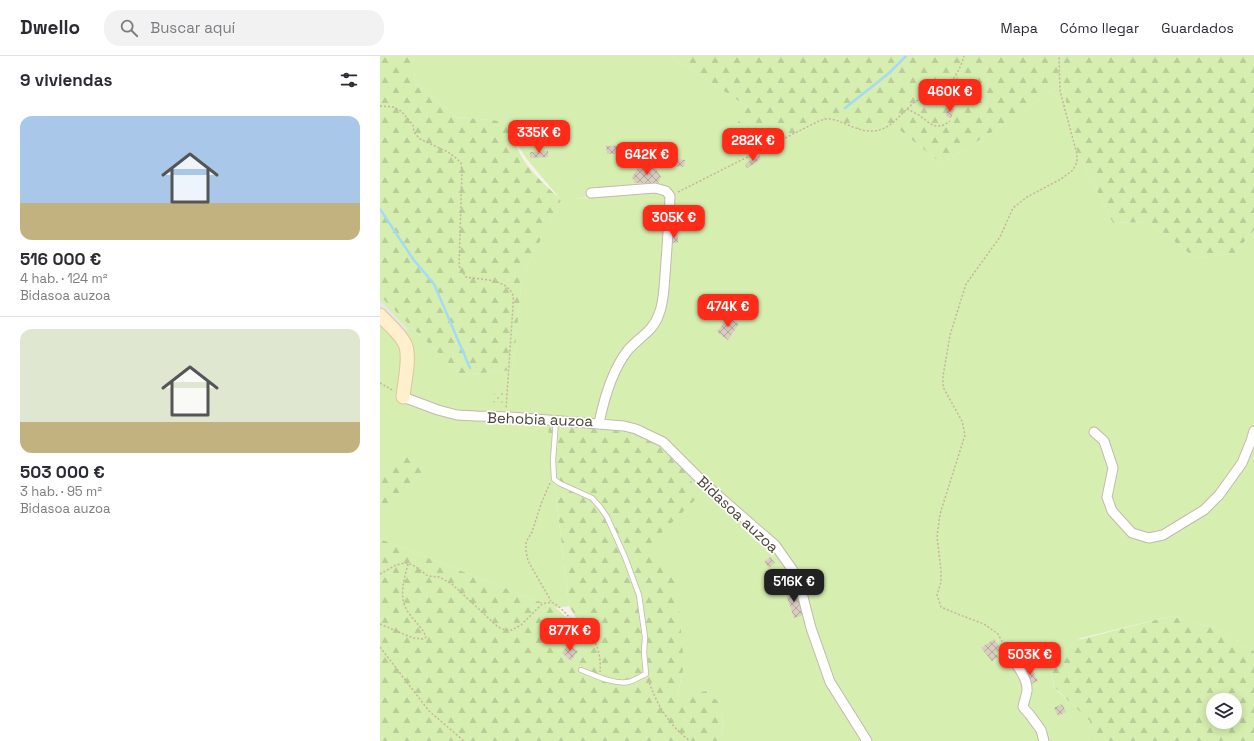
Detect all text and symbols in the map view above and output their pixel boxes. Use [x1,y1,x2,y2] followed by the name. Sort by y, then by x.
[104,10,384,46] search box
[20,15,80,40] text: Dwello
[118,17,140,39] icon: search
[150,18,235,37] text: Buscar aquí
[1001,19,1038,37] text: Mapa
[1060,19,1139,37] text: Cómo llegar
[1161,19,1234,37] text: Guardados
[20,69,112,91] text: 9 viviendas
[338,69,360,91] icon: filters
[917,79,983,113] pin: 460K €
[928,83,972,100] text: 460K €
[506,120,572,154] pin: 335K €
[517,124,561,141] text: 335K €
[720,128,786,162] pin: 282K €
[731,132,775,149] text: 282K €
[154,142,226,214] icon: home
[614,142,680,176] pin: 642K €
[625,146,669,163] text: 642K €
[641,205,707,239] pin: 305K €
[652,209,696,226] text: 305K €
[20,248,101,270] text: 516 000 €
[20,270,107,287] text: 4 hab. · 124 m²
[20,287,111,304] text: Bidasoa auzoa
[695,294,761,328] pin: 474K €
[707,298,749,315] text: 474K €
[154,355,226,427] icon: home
[487,408,594,430] street label: Behobia auzoa
[20,461,105,483] text: 503 000 €
[693,471,783,557] street label: Bidasoa auzoa
[20,483,102,500] text: 3 hab. · 95 m²
[20,500,111,517] text: Bidasoa auzoa
[761,569,827,603] pin: 516K €
[773,573,815,590] text: 516K €
[537,618,603,652] pin: 877K €
[549,622,591,639] text: 877K €
[997,642,1063,676] pin: 503K €
[1008,646,1052,663] text: 503K €
[1206,693,1242,729] map controls
[1206,693,1242,729] button: layers

